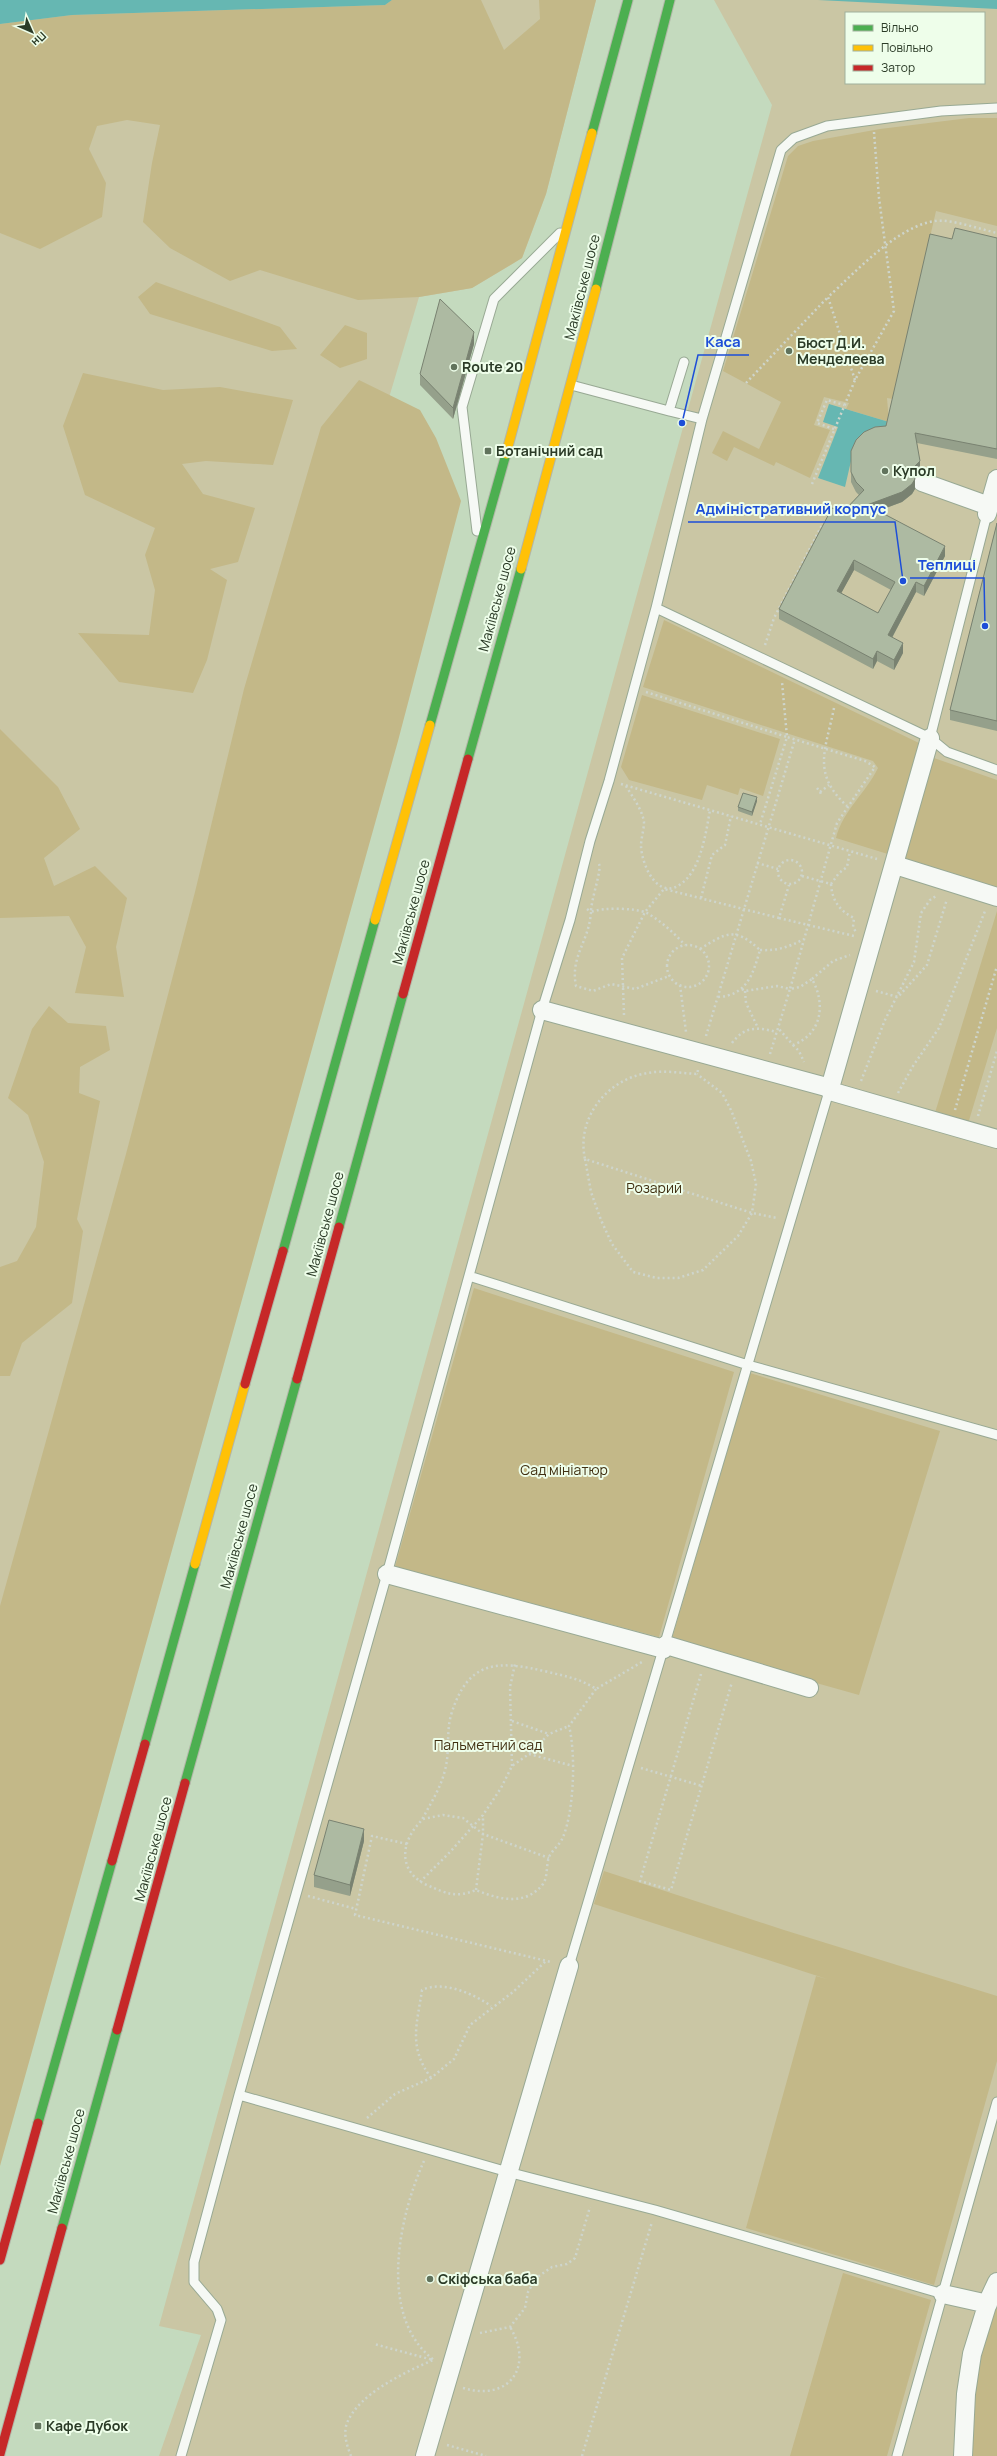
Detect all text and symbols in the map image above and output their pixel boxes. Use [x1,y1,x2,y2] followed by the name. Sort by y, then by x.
[12,12,52,52] north arrow
[845,12,985,84] legend
[881,19,919,36] text: Вільно
[29,29,50,50] text: Пн
[881,39,933,56] text: Повільно
[881,59,915,76] text: Затор
[559,232,604,342] street label: Макіївське шосе
[698,328,749,355] callout: Каса
[705,331,741,352] text: Каса
[797,333,885,368] place label: Бюст Д.И. Менделеева
[784,346,794,356] marker: Бюст Д.И. Менделеева
[462,357,523,376] place label: Route 20
[449,362,459,372] marker: Route 20
[496,441,603,460] place label: Ботанічний сад
[483,446,493,456] marker: Ботанічний сад
[893,461,935,480] place label: Купол
[880,466,890,476] marker: Купол
[688,495,895,522] callout: Адміністративний корпус
[696,498,887,519] text: Адміністративний корпус
[473,544,520,654] street label: Макіївське шосе
[910,551,984,578] callout: Теплиці
[918,554,976,575] text: Теплиці
[387,857,434,967] street label: Макіївське шосе
[301,1169,348,1279] street label: Макіївське шосе
[626,1178,682,1197] park label: Розарий
[520,1460,608,1479] park label: Сад мініатюр
[215,1481,262,1591] street label: Макіївське шосе
[434,1735,542,1754] park label: Пальметний сад
[129,1794,176,1904] street label: Макіївське шосе
[42,2106,89,2216] street label: Макіївське шосе
[438,2269,538,2288] place label: Скіфська баба
[425,2274,435,2284] marker: Скіфська баба
[46,2416,128,2435] place label: Кафе Дубок
[33,2421,43,2431] marker: Кафе Дубок

